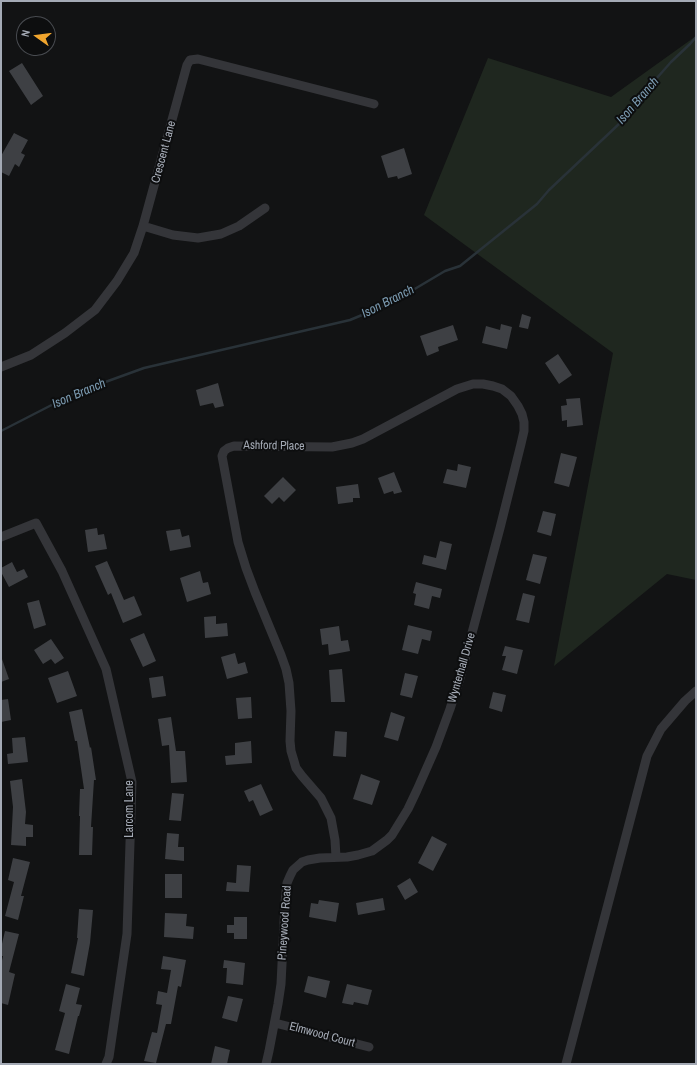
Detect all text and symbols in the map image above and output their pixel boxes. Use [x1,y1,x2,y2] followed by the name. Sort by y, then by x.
[16,16,56,56] north arrow
[18,28,33,38] text: N
[613,74,663,128] water label: Ison Branch
[149,119,179,185] street label: Crescent Lane
[359,282,417,322] water label: Ison Branch
[50,376,108,412] water label: Ison Branch
[243,438,305,454] street label: Ashford Place
[445,631,479,705] street label: Wynterhall Drive
[123,780,137,838] street label: Larcom Lane
[275,885,295,961] street label: Pineywood Road
[288,1019,356,1051] street label: Elmwood Court

